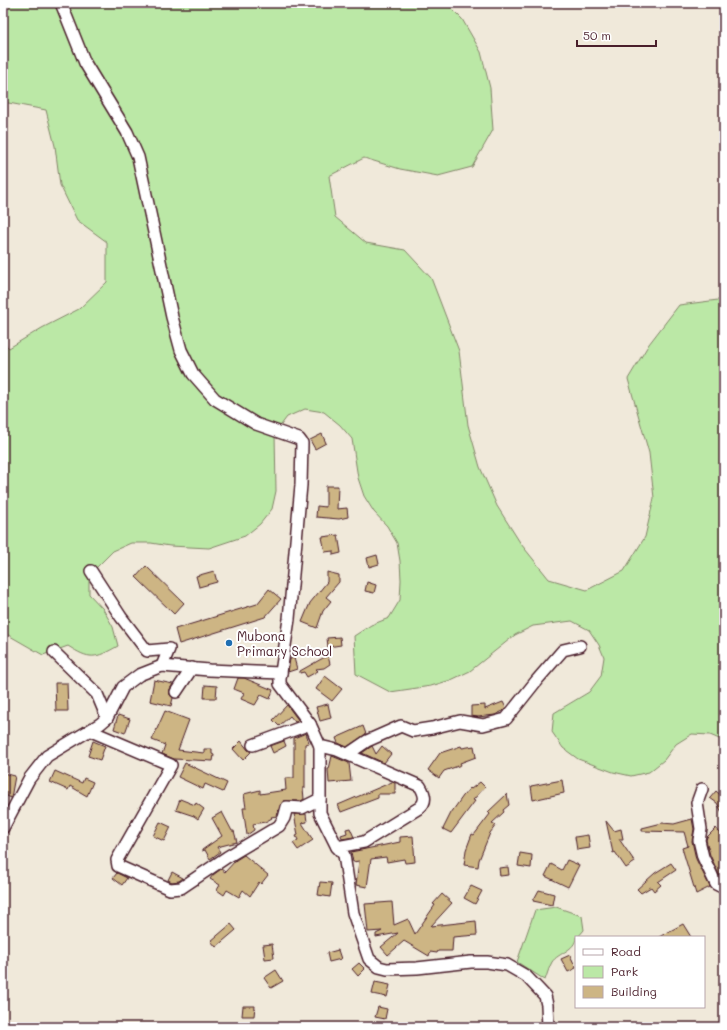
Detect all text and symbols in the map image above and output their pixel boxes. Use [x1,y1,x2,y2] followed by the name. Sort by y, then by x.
[577,22,656,48] scale bar
[583,27,611,43] text: 50 m
[237,627,332,659] place label: Mubona Primary School
[224,638,234,648] marker: Mubona Primary School
[575,936,705,1008] legend
[611,943,641,959] text: Road
[611,963,638,979] text: Park
[611,983,657,999] text: Building

